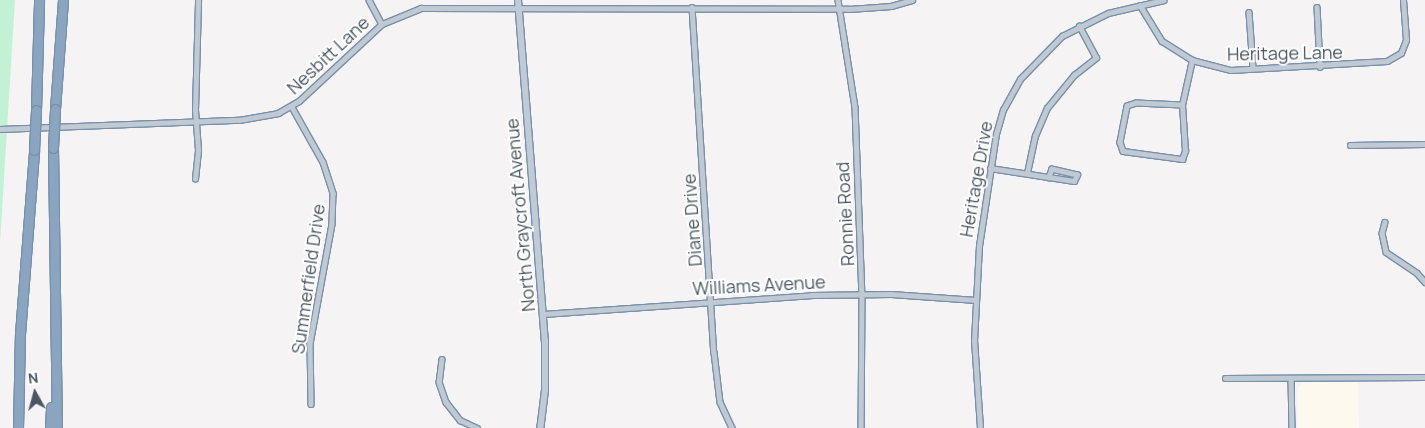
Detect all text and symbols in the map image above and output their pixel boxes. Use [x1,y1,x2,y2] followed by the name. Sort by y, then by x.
[282,11,374,99] street label: Nesbitt Lane
[1227,41,1343,65] street label: Heritage Lane
[501,117,539,313] street label: North Graycroft Avenue
[955,119,997,239] street label: Heritage Drive
[831,161,859,267] street label: Ronnie Road
[678,173,706,267] street label: Diane Drive
[287,203,329,355] street label: Summerfield Drive
[692,271,826,299] street label: Williams Avenue
[10,368,60,418] north arrow
[27,368,39,388] text: N

